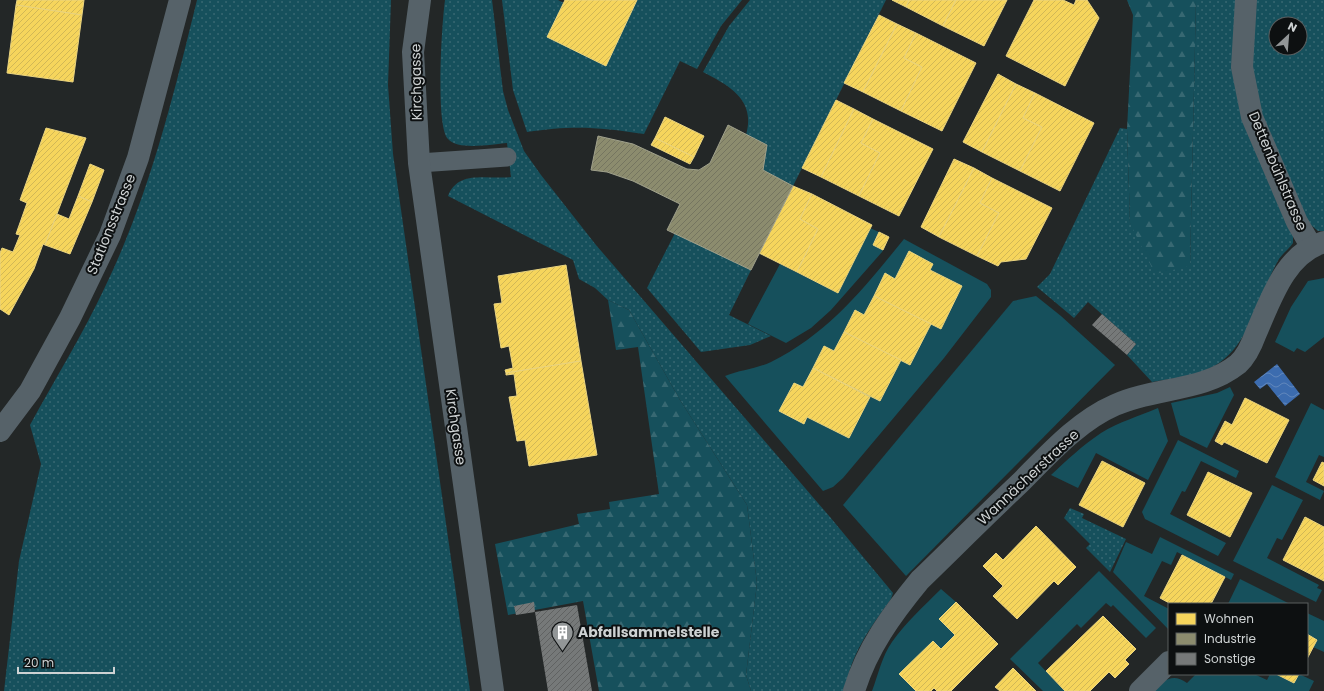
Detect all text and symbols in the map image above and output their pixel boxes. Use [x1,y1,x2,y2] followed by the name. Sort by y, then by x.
[1268,16,1308,56] north arrow
[1285,18,1300,36] text: N
[405,43,427,121] street label: Kirchgasse
[1244,108,1312,234] street label: Dettenbühlstrasse
[82,170,140,277] street label: Stationsstrasse
[441,388,471,467] street label: Kirchgasse
[973,424,1083,529] street label: Wannächerstrasse
[1168,603,1308,675] legend
[1204,610,1254,627] text: Wohnen
[550,619,576,652] building icon: Abfallsammelstelle
[578,622,720,642] place label: Abfallsammelstelle
[1204,630,1256,647] text: Industrie
[18,649,114,675] scale bar
[1204,650,1256,667] text: Sonstige
[24,654,54,671] text: 20 m

